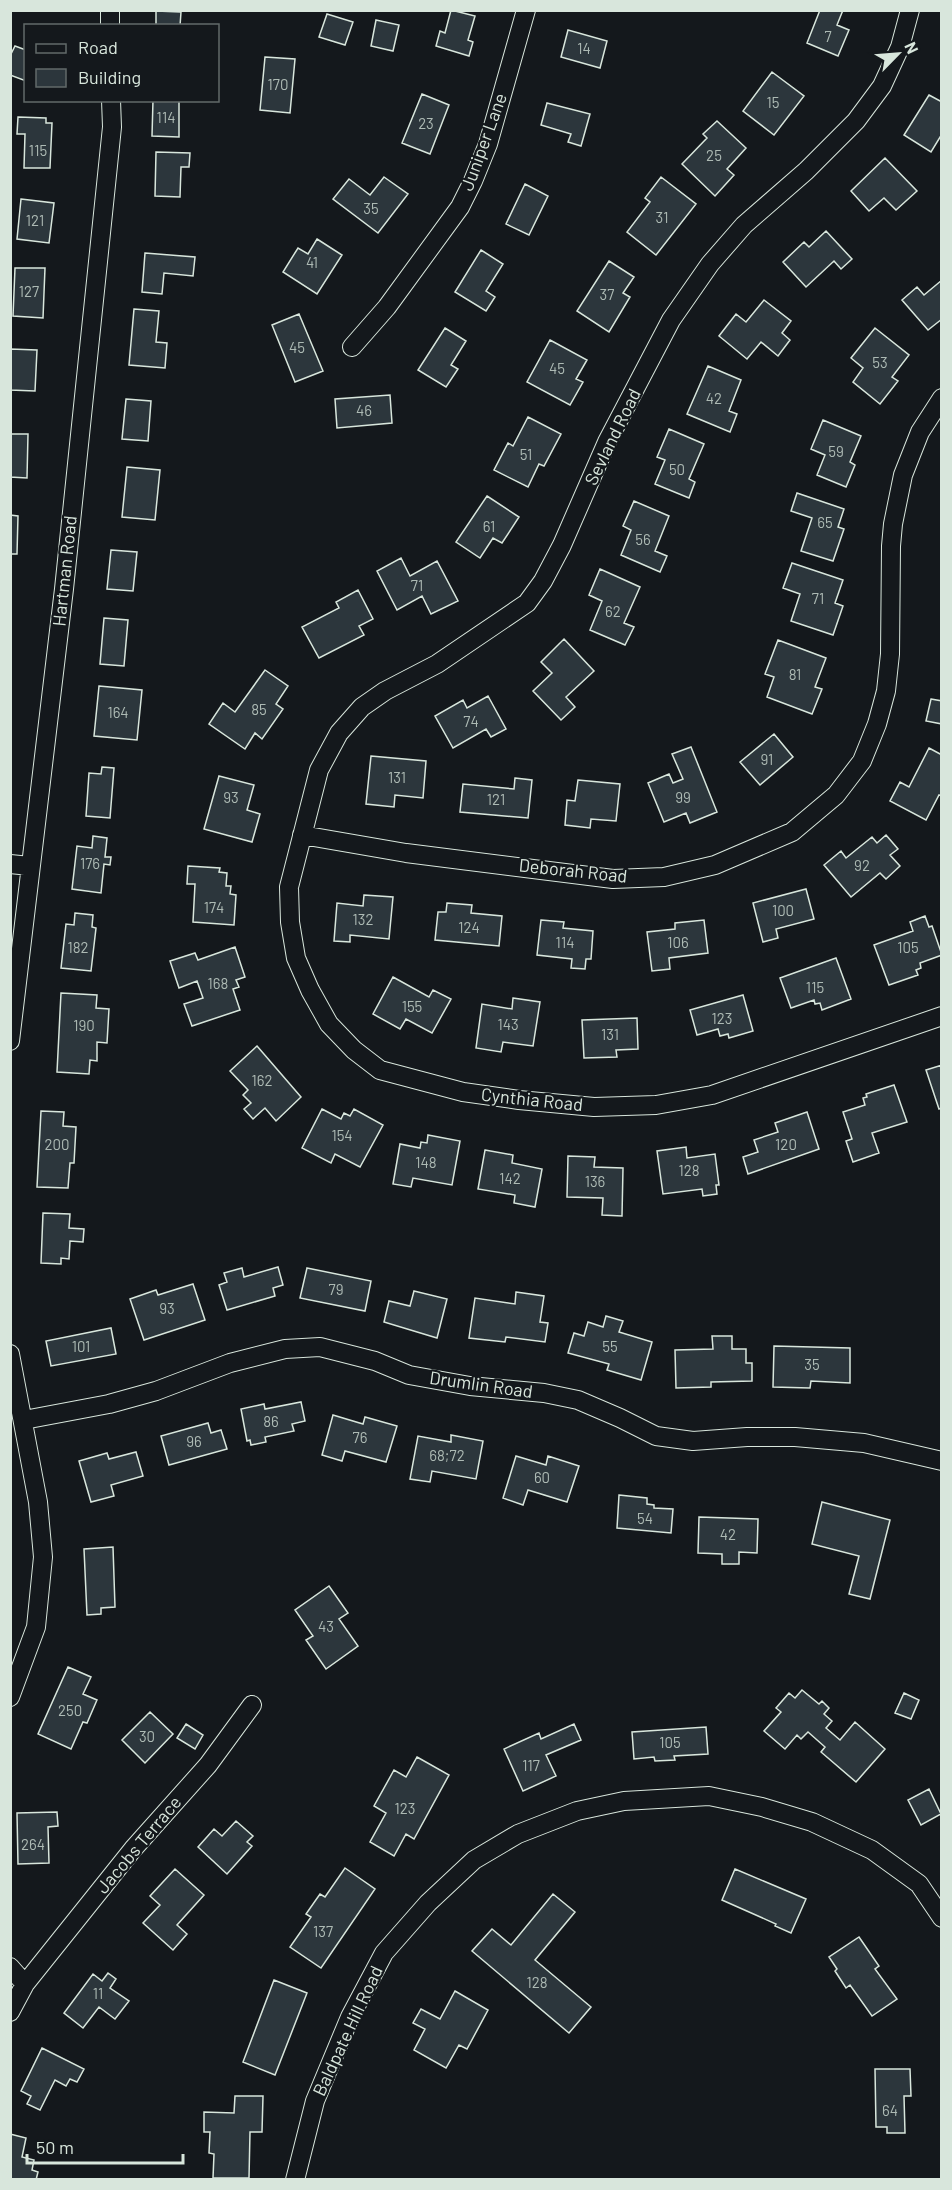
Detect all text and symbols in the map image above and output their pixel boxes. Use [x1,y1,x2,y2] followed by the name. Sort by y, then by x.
[24,24,219,102] legend
[868,24,928,84] north arrow
[824,27,832,45] house number: 7
[78,36,118,58] text: Road
[577,39,591,57] house number: 14
[901,39,923,56] text: N
[78,66,141,88] text: Building
[268,75,288,93] house number: 170
[455,90,511,194] street label: Juniper Lane
[767,93,779,111] house number: 15
[157,108,175,126] house number: 114
[418,114,434,132] house number: 23
[29,141,47,159] house number: 115
[706,146,722,164] house number: 25
[363,199,379,217] house number: 35
[656,208,668,226] house number: 31
[26,211,44,229] house number: 121
[306,253,318,271] house number: 41
[19,282,39,300] house number: 127
[600,285,614,303] house number: 37
[289,338,305,356] house number: 45
[872,353,888,371] house number: 53
[549,359,565,377] house number: 45
[579,385,645,488] street label: Sevland Road
[706,389,722,407] house number: 42
[356,401,372,419] house number: 46
[828,442,844,460] house number: 59
[520,445,532,463] house number: 51
[669,460,685,478] house number: 50
[817,513,833,531] house number: 65
[47,514,81,627] street label: Hartman Road
[483,517,495,535] house number: 61
[635,530,651,548] house number: 56
[411,576,423,594] house number: 71
[812,589,824,607] house number: 71
[605,602,621,620] house number: 62
[789,665,801,683] house number: 81
[251,700,267,718] house number: 85
[107,703,129,721] house number: 164
[463,712,479,730] house number: 74
[761,750,773,768] house number: 91
[388,768,406,786] house number: 131
[223,788,239,806] house number: 93
[675,788,691,806] house number: 99
[487,790,505,808] house number: 121
[518,853,628,887] street label: Deborah Road
[80,854,100,872] house number: 176
[854,856,870,874] house number: 92
[204,898,224,916] house number: 174
[772,901,794,919] house number: 100
[352,910,374,928] house number: 132
[458,918,480,936] house number: 124
[556,933,574,951] house number: 114
[667,933,689,951] house number: 106
[67,938,89,956] house number: 182
[897,938,919,956] house number: 105
[208,974,228,992] house number: 168
[806,978,824,996] house number: 115
[402,997,422,1015] house number: 155
[712,1009,732,1027] house number: 123
[497,1015,519,1033] house number: 143
[73,1016,95,1034] house number: 190
[601,1025,619,1043] house number: 131
[251,1071,273,1089] house number: 162
[480,1083,584,1115] street label: Cynthia Road
[331,1126,353,1144] house number: 154
[45,1135,70,1153] house number: 200
[775,1135,797,1153] house number: 120
[415,1153,437,1171] house number: 148
[678,1161,700,1179] house number: 128
[499,1169,521,1187] house number: 142
[585,1172,605,1190] house number: 136
[329,1280,343,1298] house number: 79
[159,1299,175,1317] house number: 93
[72,1337,90,1355] house number: 101
[602,1337,618,1355] house number: 55
[804,1355,820,1373] house number: 35
[428,1366,534,1402] street label: Drumlin Road
[263,1412,279,1430] house number: 86
[353,1428,367,1446] house number: 76
[186,1432,202,1450] house number: 96
[429,1446,465,1464] house number: 68;72
[534,1468,550,1486] house number: 60
[637,1509,653,1527] house number: 54
[720,1525,736,1543] house number: 42
[318,1617,334,1635] house number: 43
[58,1701,82,1719] house number: 250
[139,1727,155,1745] house number: 30
[659,1733,681,1751] house number: 105
[522,1756,540,1774] house number: 117
[91,1791,185,1898] street label: Jacobs Terrace
[395,1799,415,1817] house number: 123
[21,1835,45,1853] house number: 264
[313,1922,333,1940] house number: 137
[307,1962,387,2099] street label: Baldpate Hill Road
[526,1973,548,1991] house number: 128
[93,1984,103,2002] house number: 11
[882,2101,898,2119] house number: 64
[27,2127,183,2165] scale bar
[36,2136,74,2158] text: 50 m

